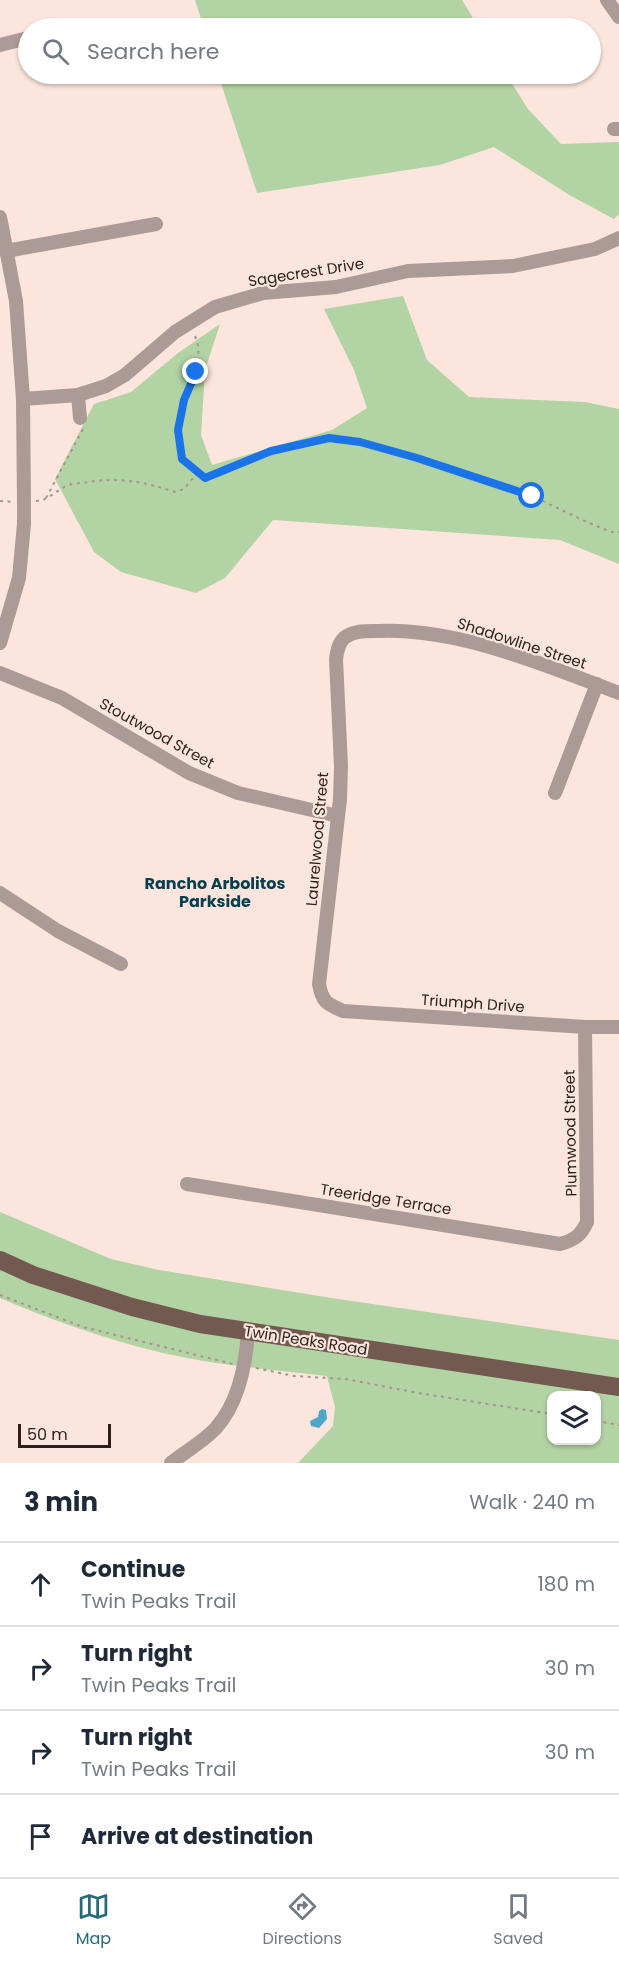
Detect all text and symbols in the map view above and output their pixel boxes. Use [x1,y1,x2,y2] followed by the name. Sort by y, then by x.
[18,18,601,84] search box
[39,35,72,68] icon: search
[87,36,220,67] text: Search here
[246,252,366,292] street label: Sagecrest Drive
[182,358,208,384] route end
[518,482,544,508] route start
[455,612,589,674] street label: Shadowline Street
[96,693,218,773] street label: Stoutwood Street
[301,771,333,907] street label: Laurelwood Street
[145,872,286,913] district label: Rancho Arbolitos Parkside
[420,989,526,1017] street label: Triumph Drive
[558,1069,582,1197] street label: Plumwood Street
[319,1178,453,1220] street label: Treeridge Terrace
[243,1320,369,1360] street label: Twin Peaks Road
[547,1391,601,1445] map controls
[547,1391,601,1445] button: layers
[18,1421,111,1448] scale bar
[27,1423,68,1446] text: 50 m
[24,1484,98,1520] text: 3 min
[469,1488,595,1516] text: Walk · 240 m
[81,1554,185,1585] text: Continue
[24,1568,57,1601] icon: ahead
[537,1570,595,1598] text: 180 m
[81,1587,237,1615] text: Twin Peaks Trail
[81,1638,192,1669] text: Turn right
[24,1652,57,1685] icon: right
[545,1654,595,1682] text: 30 m
[81,1671,237,1699] text: Twin Peaks Trail
[81,1722,192,1753] text: Turn right
[24,1736,57,1769] icon: right
[545,1738,595,1766] text: 30 m
[81,1755,237,1783] text: Twin Peaks Trail
[24,1820,57,1853] icon: arrive
[81,1821,313,1852] text: Arrive at destination
[76,1890,111,1951] tab: Map
[263,1890,342,1951] tab: Directions
[493,1890,543,1951] tab: Saved

